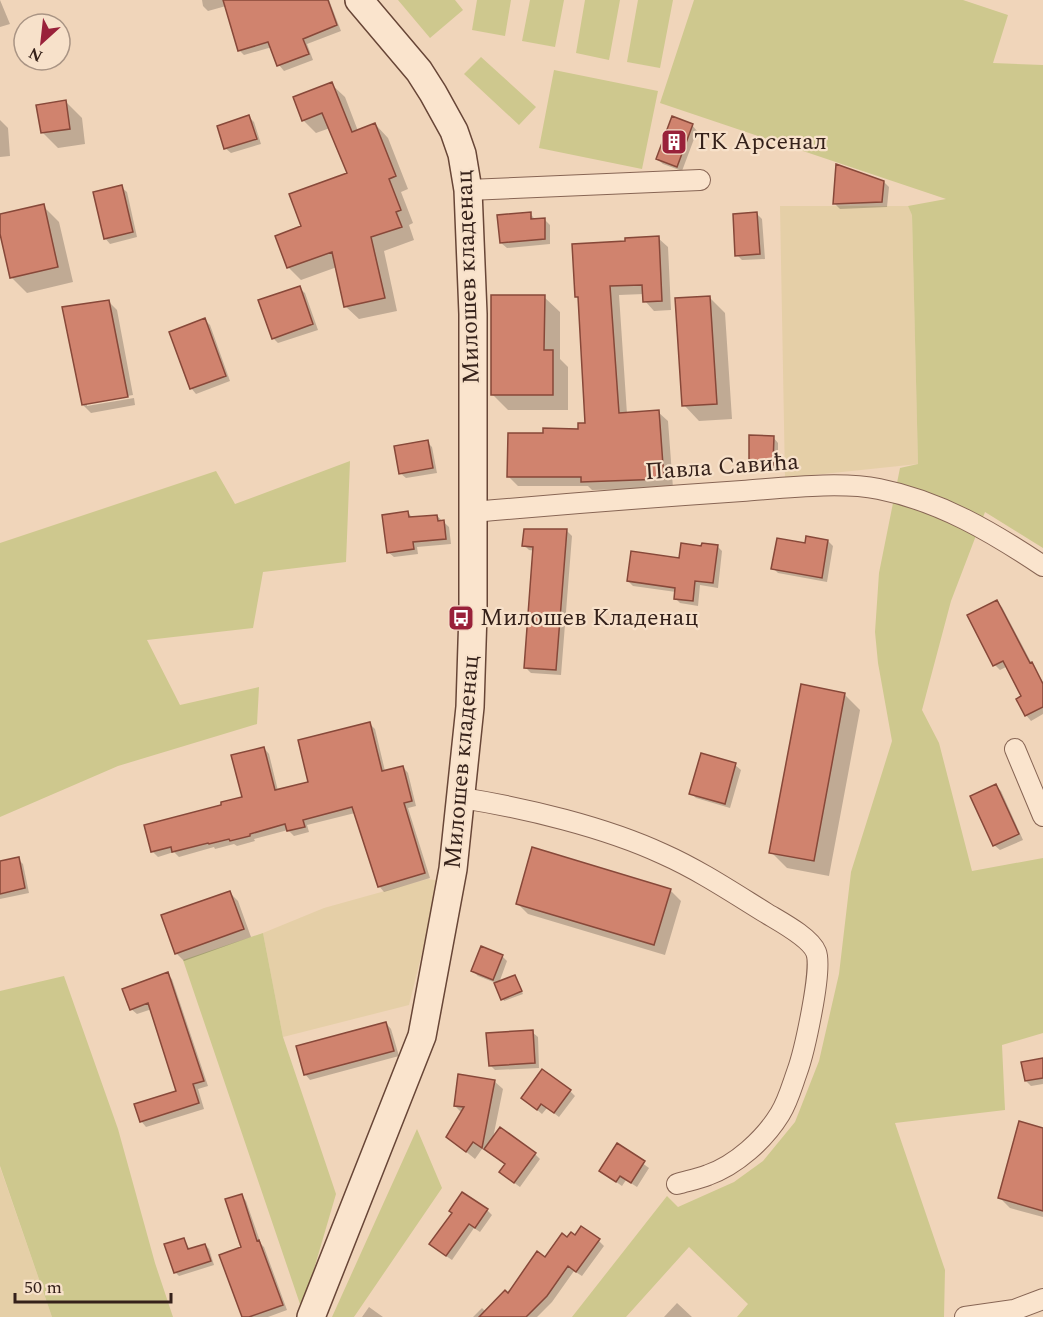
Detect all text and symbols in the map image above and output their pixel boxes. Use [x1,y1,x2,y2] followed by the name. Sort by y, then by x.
[12,12,72,72] north arrow
[24,41,47,68] text: N
[694,124,827,160] place label: ТК Арсенал
[659,127,689,157] building icon: ТК Арсенал
[446,169,490,385] street label: Милошев кладенац
[644,444,800,490] street label: Павла Савића
[480,600,699,636] place label: Милошев Кладенац
[446,603,476,633] bus stop icon: Милошев Кладенац
[435,653,489,871] street label: Милошев кладенац
[15,1266,171,1304] scale bar
[24,1274,62,1301] text: 50 m

